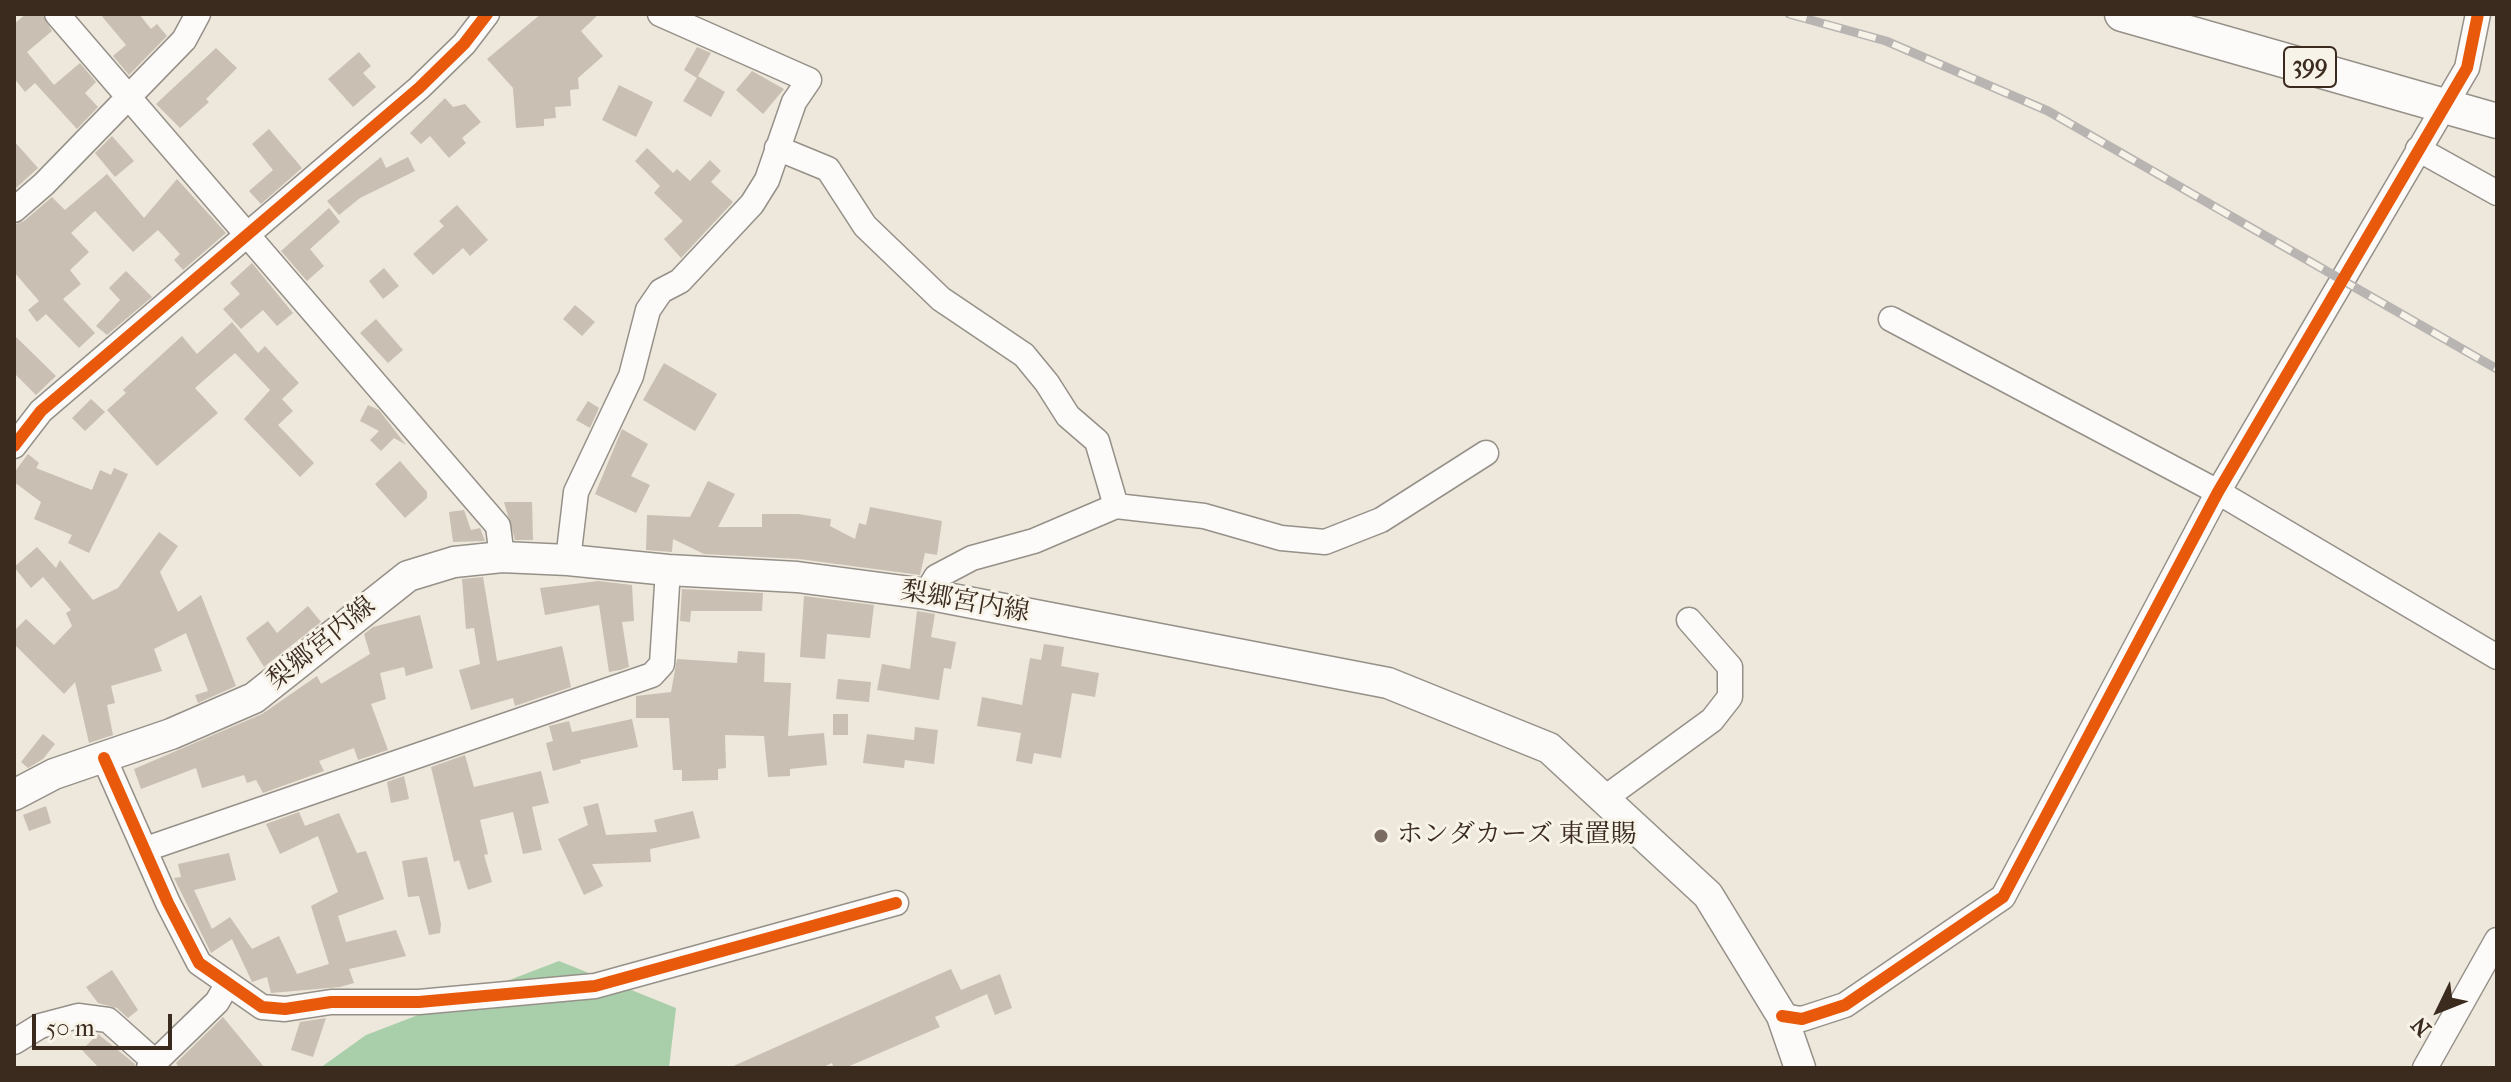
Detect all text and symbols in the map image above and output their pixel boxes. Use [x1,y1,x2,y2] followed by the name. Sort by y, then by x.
[2284,47,2336,87] road number: 399
[898,576,1032,630] street label: 梨郷宮内線
[262,591,382,697] street label: 梨郷宮内線
[1397,820,1637,852] place label: ホンダカーズ 東置賜
[1372,827,1390,845] marker: ホンダカーズ 東置賜
[2399,970,2479,1050] north arrow
[36,998,176,1048] scale bar
[2406,1011,2437,1041] text: N
[46,1014,95,1042] text: 50 m

